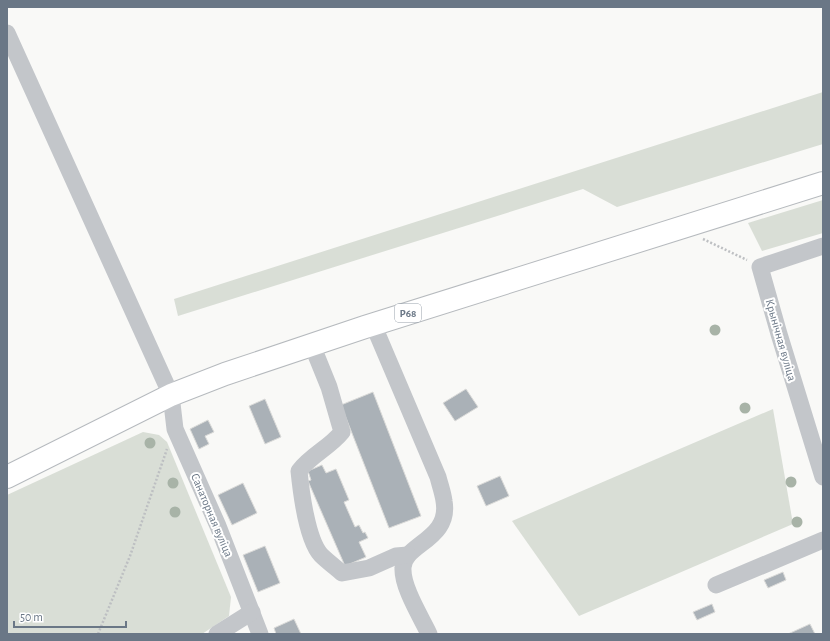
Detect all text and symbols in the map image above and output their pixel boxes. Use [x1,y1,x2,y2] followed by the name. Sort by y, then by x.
[763,298,799,383] street label: Крынічная вуліца
[395,304,421,322] road number: Р68
[188,471,235,560] street label: Санаторная вуліца
[14,603,126,629] scale bar
[20,611,43,623] text: 50 m

